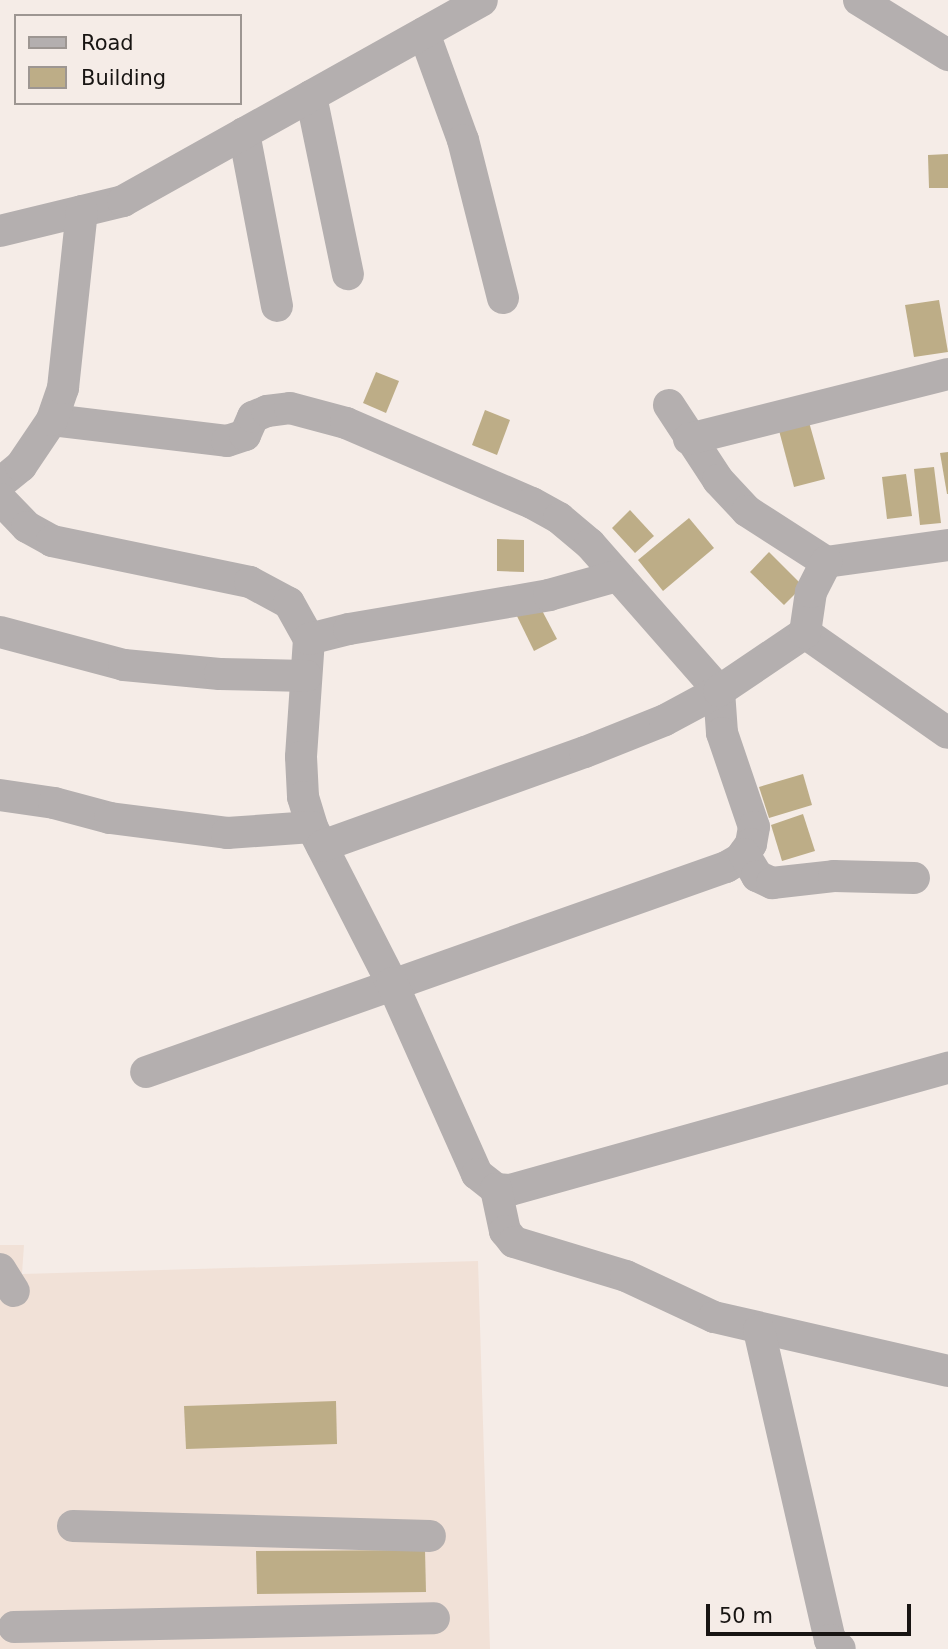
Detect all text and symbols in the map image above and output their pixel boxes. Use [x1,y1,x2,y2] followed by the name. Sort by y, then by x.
[14,14,242,105] legend
[81,31,134,55] text: Road
[81,66,166,90] text: Building
[710,1590,915,1634] scale bar
[719,1604,773,1628] text: 50 m

